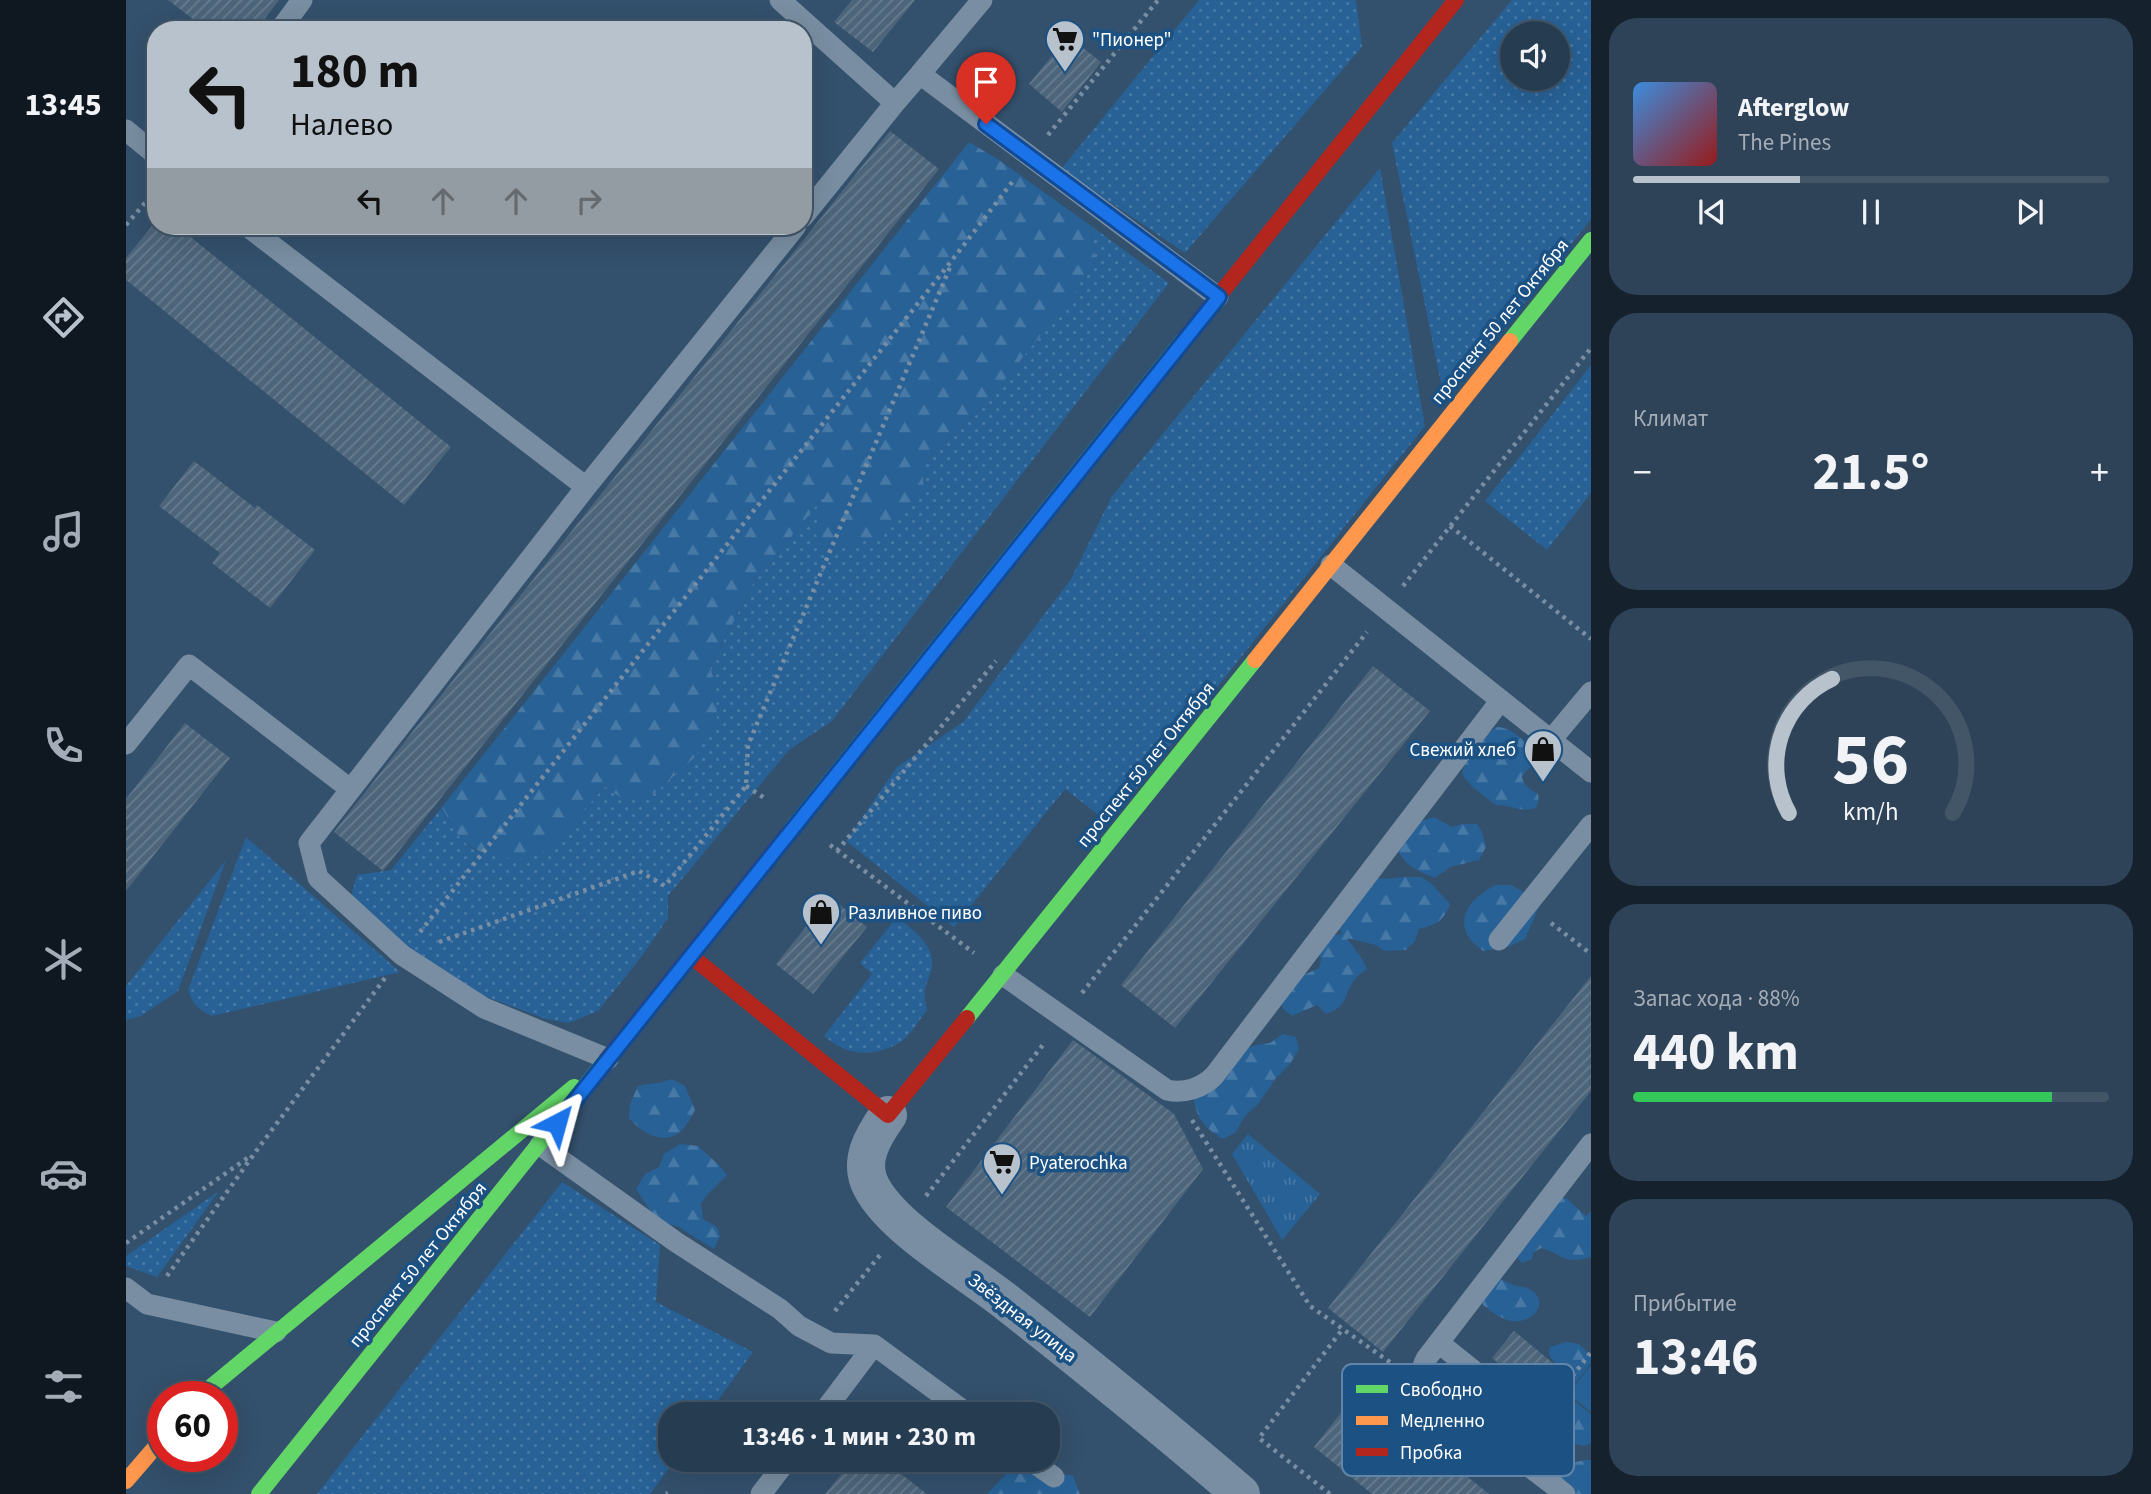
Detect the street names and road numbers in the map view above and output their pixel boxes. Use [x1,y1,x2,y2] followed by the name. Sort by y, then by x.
[1425,233,1576,411] street label: проспект 50 лет Октября
[1071,676,1222,854] street label: проспект 50 лет Октября
[343,1176,494,1354] street label: проспект 50 лет Октября
[962,1267,1082,1369] street label: Звёздная улица

